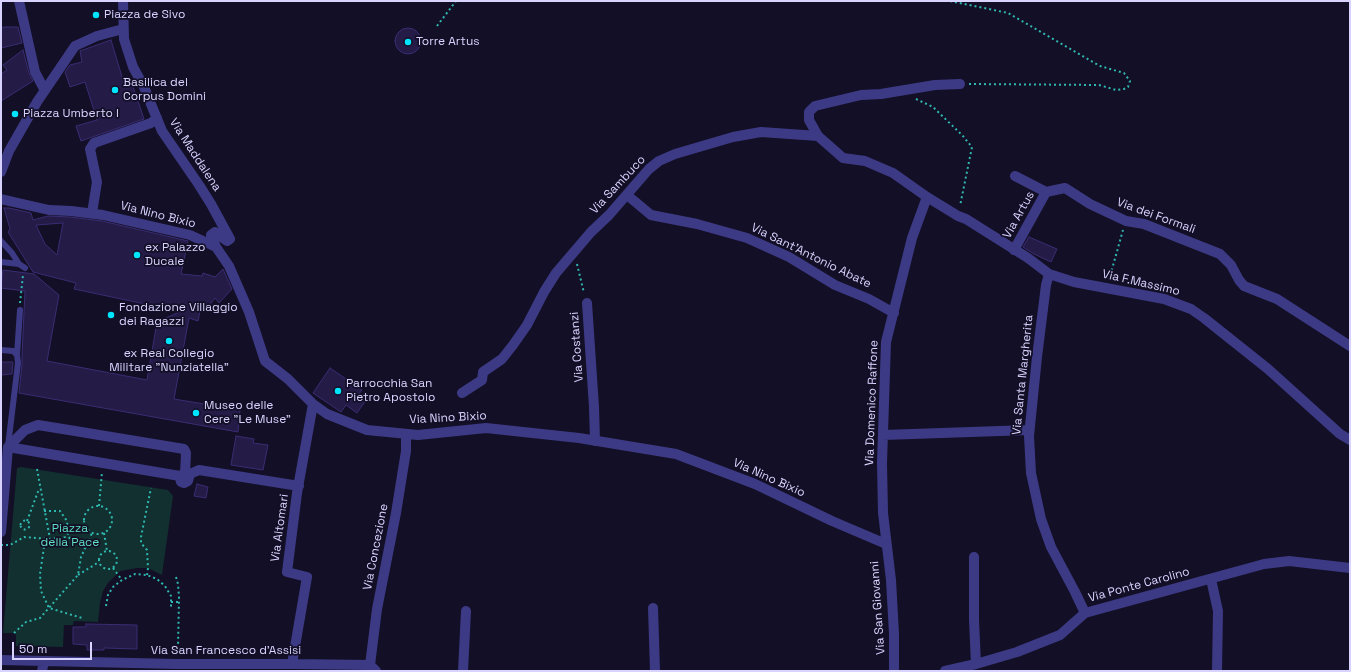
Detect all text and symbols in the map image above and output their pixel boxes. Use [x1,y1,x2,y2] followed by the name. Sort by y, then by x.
[104,8,185,22] place label: Piazza de Sivo
[91,10,101,20] marker: Piazza de Sivo
[416,35,480,49] place label: Torre Artus
[403,37,413,47] marker: Torre Artus
[123,76,206,104] place label: Basilica del Corpus Domini
[110,85,120,95] marker: Basilica del Corpus Domini
[23,107,119,121] place label: Piazza Umberto I
[10,109,20,119] marker: Piazza Umberto I
[166,116,224,194] street label: Via Maddalena
[587,153,649,217] street label: Via Sambuco
[1000,189,1038,241] street label: Via Artus
[1115,195,1197,237] street label: Via dei Formali
[119,199,197,231] street label: Via Nino Bixio
[749,221,873,291] street label: Via Sant'Antonio Abate
[145,241,205,269] place label: ex Palazzo Ducale
[132,250,142,260] marker: ex Palazzo Ducale
[1101,267,1181,299] street label: Via F.Massimo
[119,301,238,329] place label: Fondazione Villaggio dei Ragazzi
[106,310,116,320] marker: Fondazione Villaggio dei Ragazzi
[567,311,587,383] street label: Via Costanzi
[1010,314,1036,436] street label: Via Santa Margherita
[164,336,174,346] marker: ex Real Collegio Militare "Nunziatella"
[863,340,881,466] street label: Via Domenico Raffone
[109,347,229,375] place label: ex Real Collegio Militare "Nunziatella"
[346,377,435,405] place label: Parrocchia San Pietro Apostolo
[333,386,343,396] marker: Parrocchia San Pietro Apostolo
[204,399,291,427] place label: Museo delle Cere "Le Muse"
[191,408,201,418] marker: Museo delle Cere "Le Muse"
[409,409,487,427] street label: Via Nino Bixio
[731,456,807,500] street label: Via Nino Bixio
[268,493,292,563] street label: Via Altomari
[361,502,391,592] street label: Via Concezione
[41,522,99,550] park label: Piazza della Pace
[868,561,888,655] street label: Via San Giovanni
[1087,565,1191,605] street label: Via Ponte Carolino
[14,634,94,660] scale bar
[19,641,47,657] text: 50 m
[151,644,301,658] street label: Via San Francesco d'Assisi

